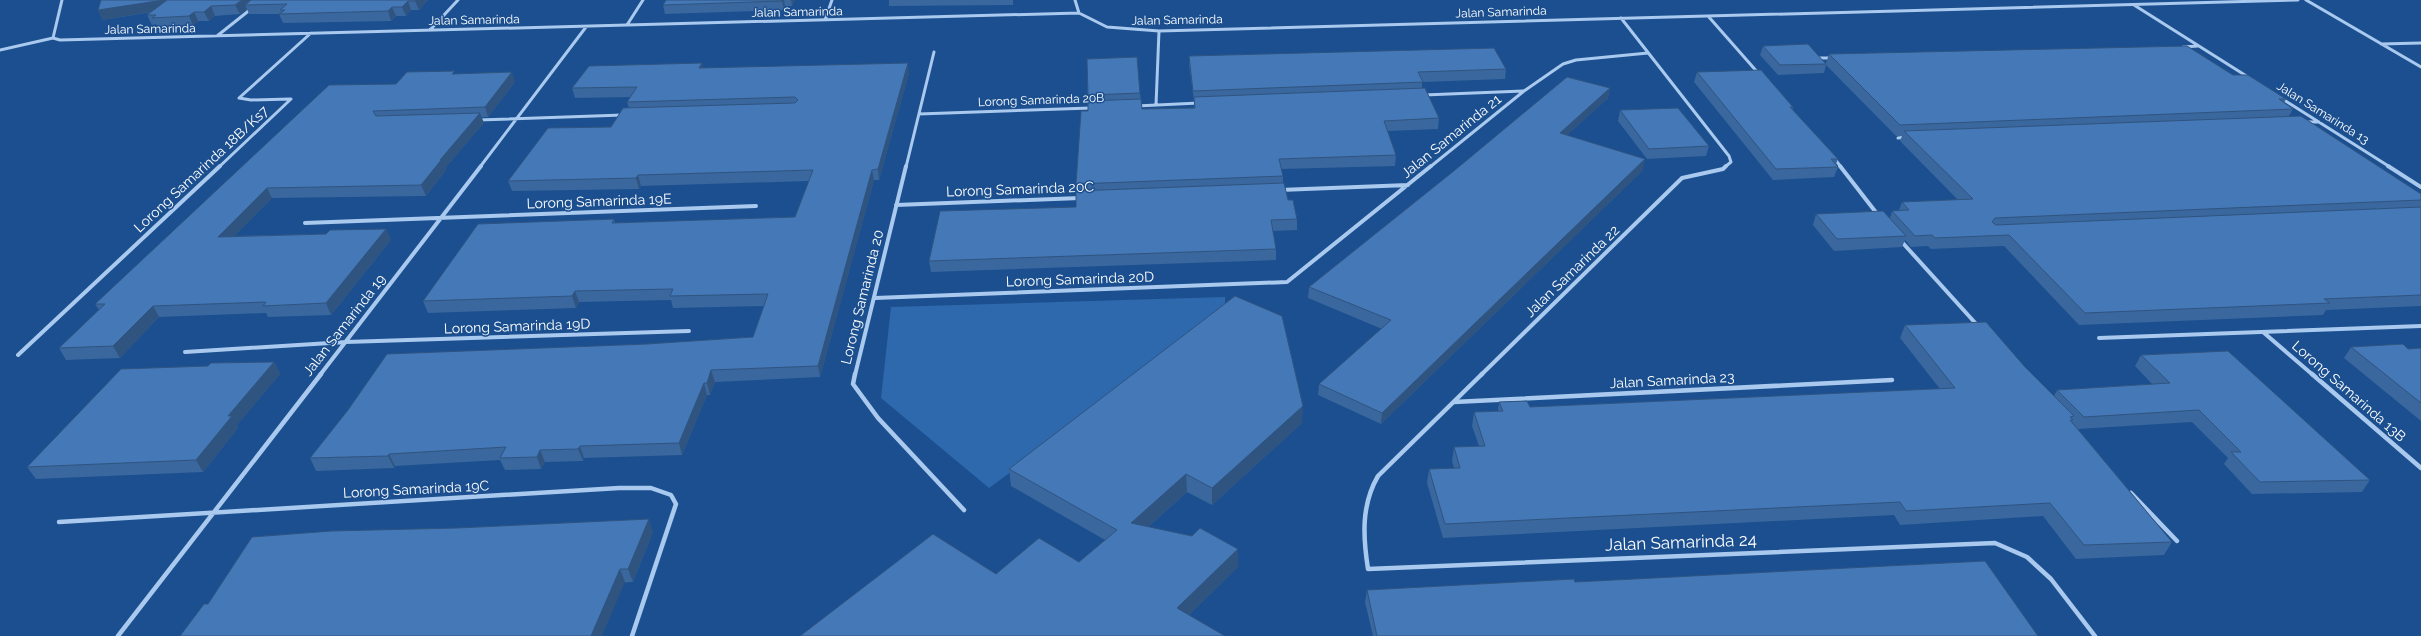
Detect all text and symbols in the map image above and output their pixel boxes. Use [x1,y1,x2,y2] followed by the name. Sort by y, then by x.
[1455,3,1547,21] street label: Jalan Samarinda
[751,4,843,20] street label: Jalan Samarinda
[428,12,520,28] street label: Jalan Samarinda
[1131,12,1223,28] street label: Jalan Samarinda
[104,21,196,37] street label: Jalan Samarinda
[2274,79,2372,147] street label: Jalan Samarinda 13
[978,91,1104,109] street label: Lorong Samarinda 20B
[1398,91,1504,181] street label: Jalan Samarinda 21
[131,102,272,235] street label: Lorong Samarinda 18B/Ks7
[946,178,1095,200] street label: Lorong Samarinda 20C
[526,190,672,212] street label: Lorong Samarinda 19E
[1522,222,1622,320] street label: Jalan Samarinda 22
[838,228,886,366] street label: Lorong Samarinda 20
[1006,268,1154,290] street label: Lorong Samarinda 20D
[299,271,389,379] street label: Jalan Samarinda 19
[443,315,591,337] street label: Lorong Samarinda 19D
[2289,337,2409,445] street label: Lorong Samarinda 13B
[1609,369,1735,391] street label: Jalan Samarinda 23
[343,477,490,501] street label: Lorong Samarinda 19C
[1605,529,1757,555] street label: Jalan Samarinda 24

